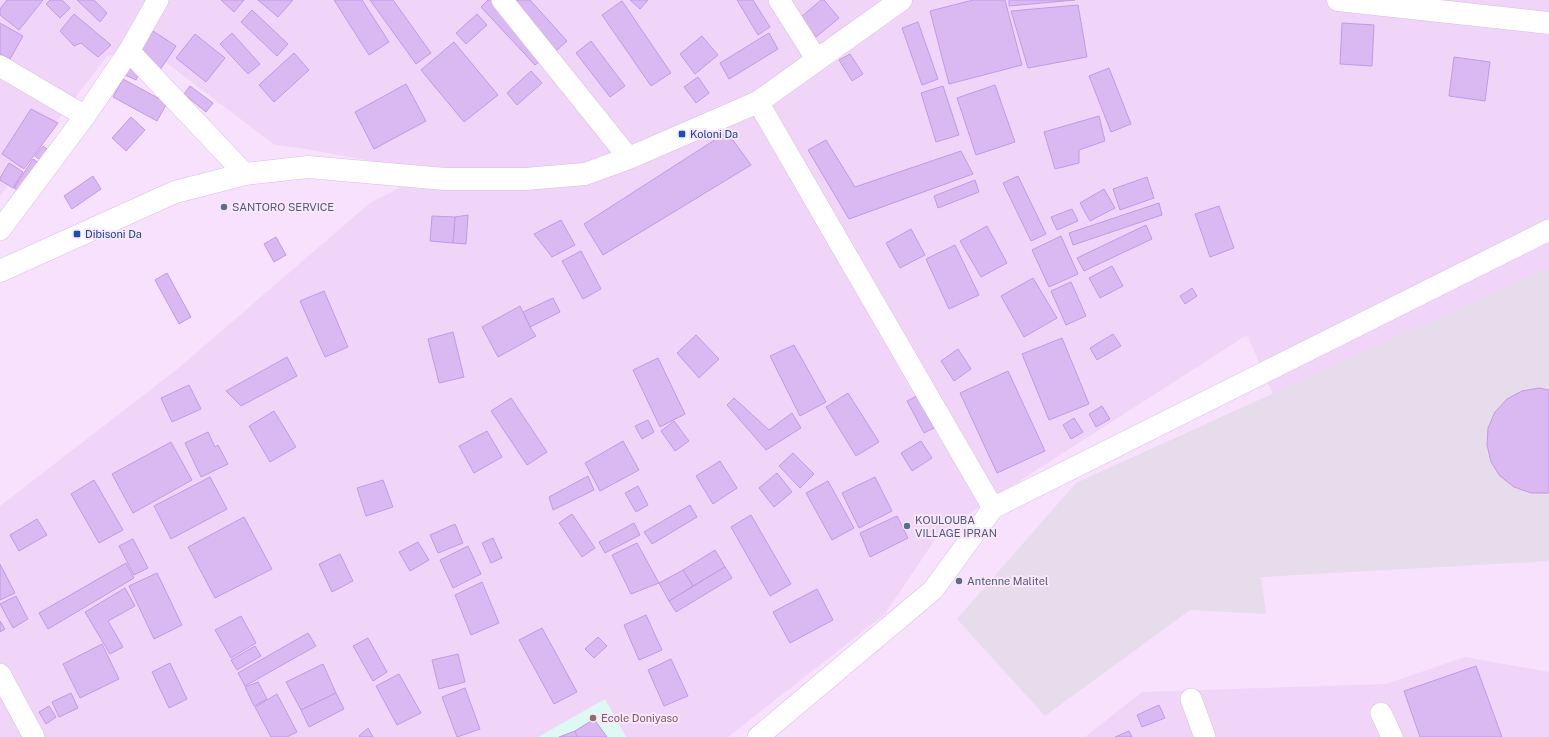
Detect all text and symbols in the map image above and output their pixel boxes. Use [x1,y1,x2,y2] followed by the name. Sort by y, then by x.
[690,128,738,140] place label: Koloni Da
[677,129,687,139] marker: Koloni Da
[232,201,334,213] place label: SANTORO SERVICE
[219,202,229,212] marker: SANTORO SERVICE
[85,228,142,240] place label: Dibisoni Da
[72,229,82,239] marker: Dibisoni Da
[915,514,997,539] place label: KOULOUBA VILLAGE IPRAN
[902,521,912,531] marker: KOULOUBA VILLAGE IPRAN
[967,575,1048,587] place label: Antenne Malitel
[954,576,964,586] marker: Antenne Malitel
[601,712,678,724] place label: Ecole Doniyaso
[588,713,598,723] marker: Ecole Doniyaso

